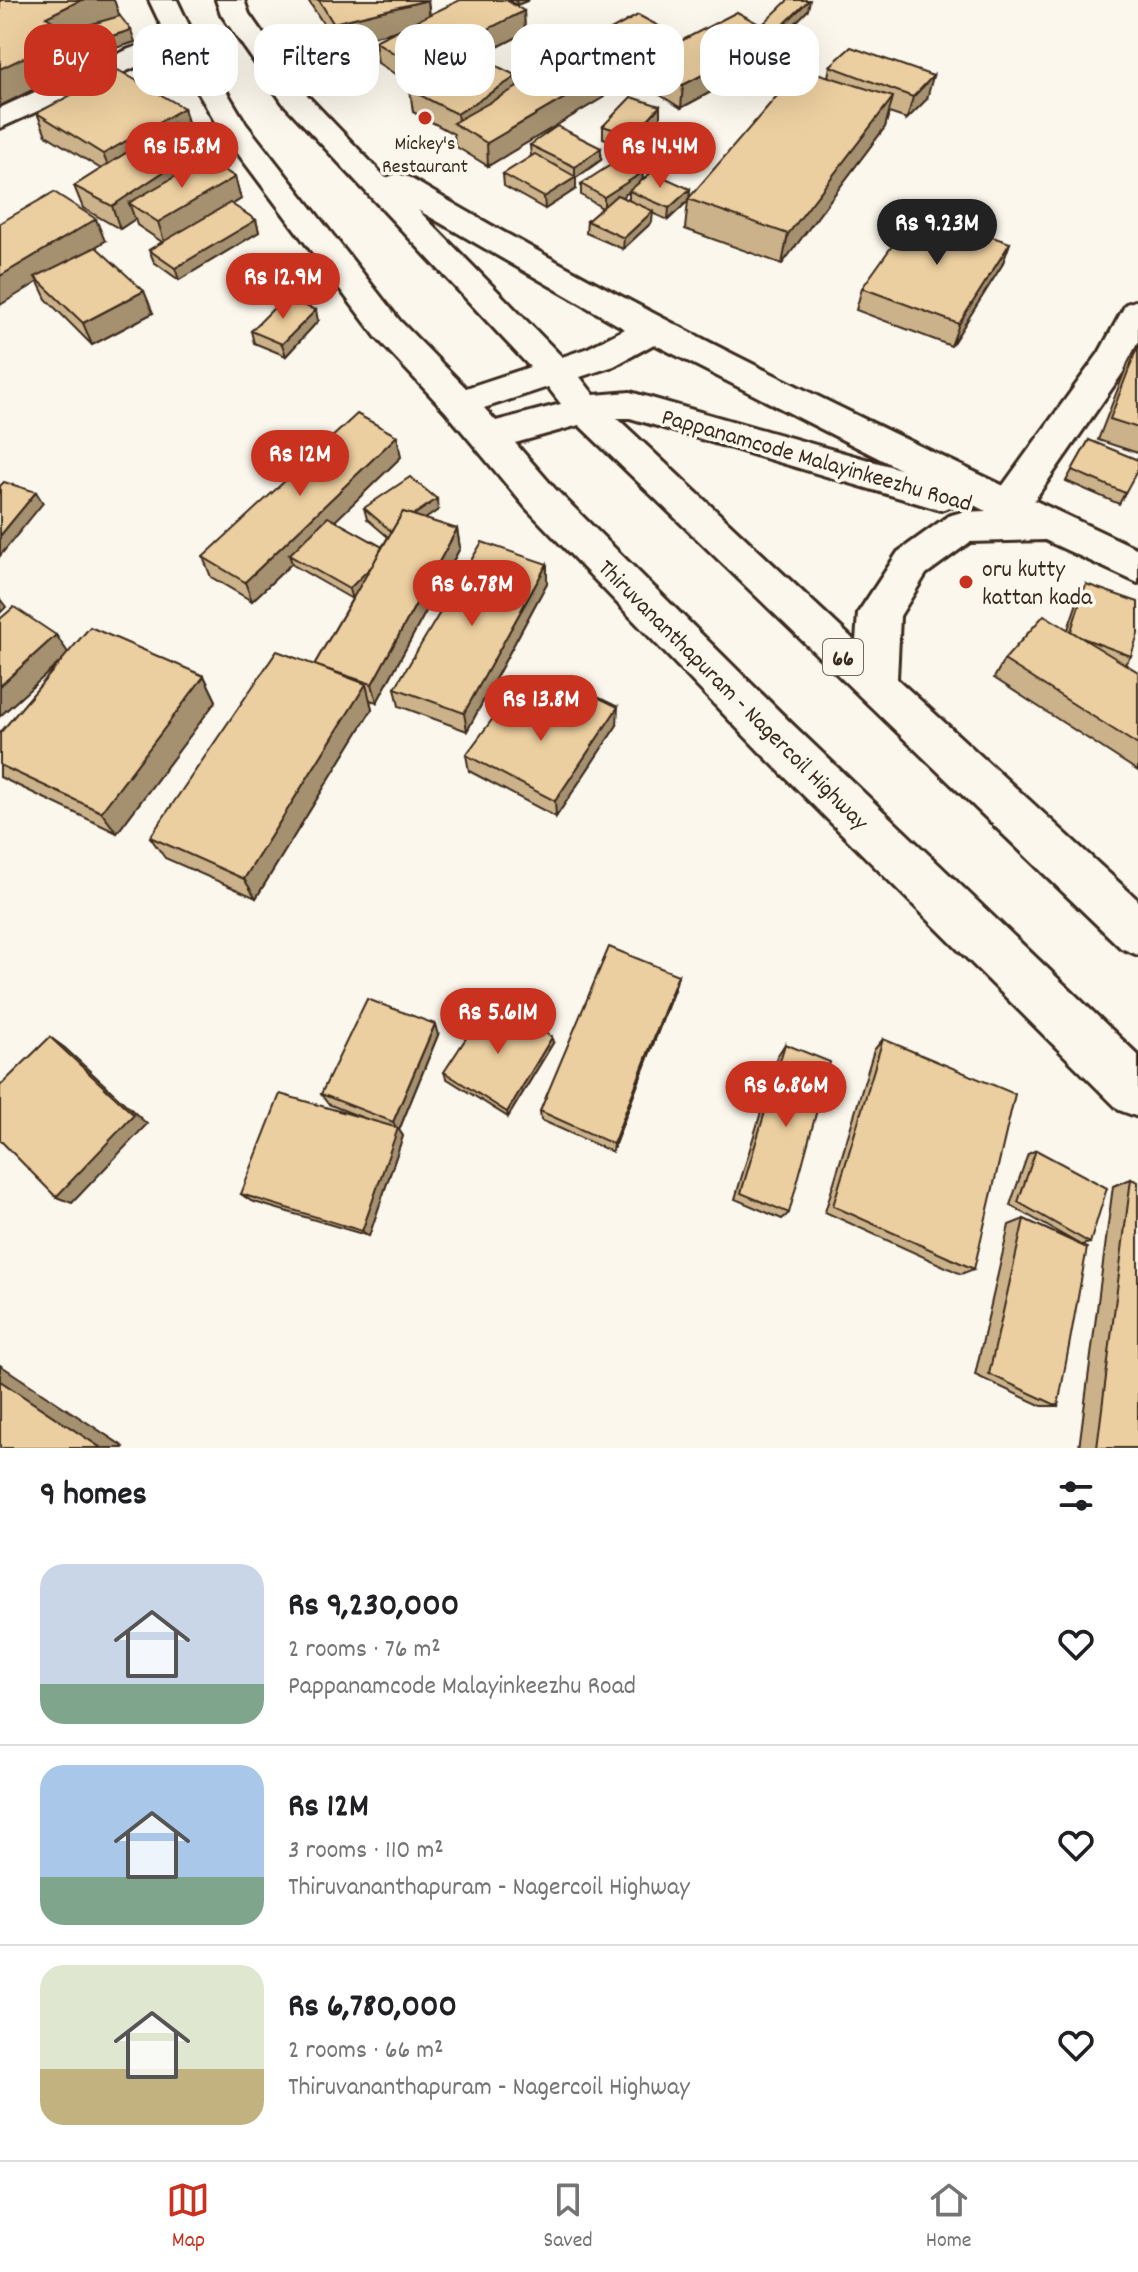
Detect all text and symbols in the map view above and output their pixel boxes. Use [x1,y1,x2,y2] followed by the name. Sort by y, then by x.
[24,24,117,96] chip: Buy
[133,24,238,96] chip: Rent
[254,24,379,96] chip: Filters
[395,24,495,96] chip: New
[511,24,684,96] chip: Apartment
[700,24,819,96] chip: House
[416,109,434,127] marker: Mickey's Restaurant
[99,122,265,190] pin: Rs 15.8M
[577,122,743,190] pin: Rs 14.4M
[143,129,221,166] text: Rs 15.8M
[622,129,698,166] text: Rs 14.4M
[382,131,468,182] place label: Mickey's Restaurant
[854,199,1020,267] pin: Rs 9.23M
[895,206,979,243] text: Rs 9.23M
[200,253,366,321] pin: Rs 12.9M
[244,260,322,297] text: Rs 12.9M
[657,401,975,523] street label: Pappanamcode Malayinkeezhu Road
[235,430,365,498] pin: Rs 12M
[269,437,331,474] text: Rs 12M
[589,553,876,840] street label: Thiruvananthapuram - Nagercoil Highway
[982,554,1093,616] place label: oru kutty kattan kada
[389,560,555,628] pin: Rs 6.78M
[431,567,513,604] text: Rs 6.78M
[957,573,975,591] marker: oru kutty kattan kada
[823,639,863,675] road number: 66
[458,675,624,743] pin: Rs 13.8M
[503,682,579,719] text: Rs 13.8M
[415,988,581,1056] pin: Rs 5.61M
[458,995,538,1032] text: Rs 5.61M
[703,1061,869,1129] pin: Rs 6.86M
[743,1068,829,1105] text: Rs 6.86M
[40,1472,147,1521] text: 9 homes
[1054,1474,1098,1518] icon: filters
[288,1583,459,1632] text: Rs 9,230,000
[104,1596,200,1692] icon: home
[1054,1622,1098,1666] icon: heart
[288,1632,441,1669] text: 2 rooms · 76 m²
[288,1669,636,1706] text: Pappanamcode Malayinkeezhu Road
[288,1784,369,1833] text: Rs 12M
[104,1797,200,1893] icon: home
[1054,1823,1098,1867] icon: heart
[288,1833,444,1870] text: 3 rooms · 110 m²
[288,1870,690,1907] text: Thiruvananthapuram - Nagercoil Highway
[288,1984,457,2033] text: Rs 6,780,000
[104,1997,200,2093] icon: home
[1054,2023,1098,2067] icon: heart
[288,2033,444,2070] text: 2 rooms · 66 m²
[288,2070,690,2107] text: Thiruvananthapuram - Nagercoil Highway
[166,2178,210,2257] tab: Map
[543,2178,593,2257] tab: Saved
[926,2178,971,2257] tab: Home

